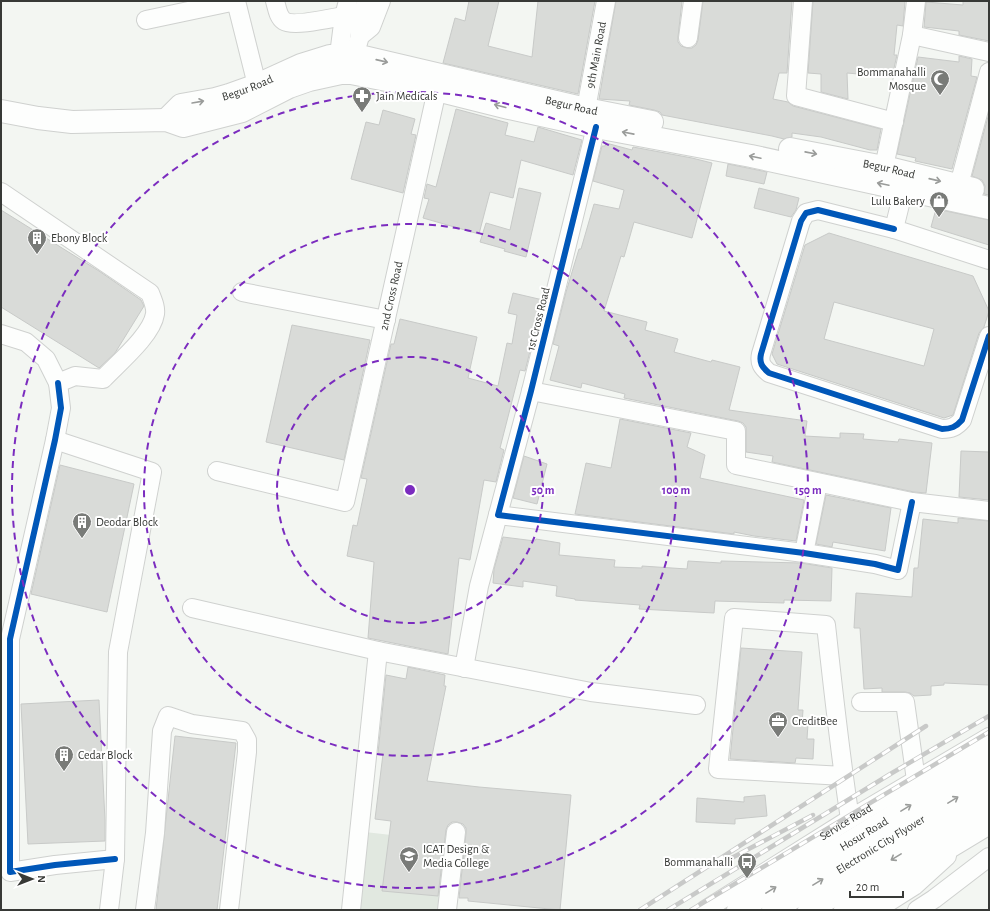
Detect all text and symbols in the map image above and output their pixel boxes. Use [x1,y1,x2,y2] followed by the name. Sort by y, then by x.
[584,21,608,89] street label: 9th Main Road
[376,58,389,65] one-way arrow
[857,66,926,92] place label: Bommanahalli Mosque
[929,68,951,96] mosque icon: Bommanahalli Mosque
[221,73,275,103] street label: Begur Road
[351,85,373,113] pharmacy icon: Jain Medicals
[376,90,437,102] place label: Jain Medicals
[544,94,599,117] street label: Begur Road
[191,97,204,105] one-way arrow
[494,102,507,110] one-way arrow
[622,129,635,137] one-way arrow
[804,149,817,157] one-way arrow
[749,153,762,161] one-way arrow
[862,157,917,181] street label: Begur Road
[928,176,941,184] one-way arrow
[876,179,889,187] one-way arrow
[928,190,950,218] shop icon: Lulu Bakery
[871,195,925,208] place label: Lulu Bakery
[26,227,48,255] building icon: Ebony Block
[51,232,108,245] place label: Ebony Block
[378,260,405,331] street label: 2nd Cross Road
[524,286,552,352] street label: 1st Cross Road
[403,483,417,497] centre of rings
[532,484,555,496] text: 50 m
[662,484,690,496] text: 100 m
[794,484,822,496] text: 150 m
[71,511,93,539] building icon: Deodar Block
[96,516,159,528] place label: Deodar Block
[767,710,789,738] office icon: CreditBee
[792,715,838,727] place label: CreditBee
[53,744,75,772] building icon: Cedar Block
[78,749,133,761] place label: Cedar Block
[947,796,959,804] one-way arrow
[817,801,874,843] street label: Service Road
[900,804,911,812] one-way arrow
[834,813,927,876] street label: Electronic City Flyover
[837,815,890,853] street label: Hosur Road
[423,843,490,869] place label: ICAT Design & Media College
[398,845,420,873] school or university icon: ICAT Design & Media College
[736,851,758,879] bus stop icon: Bommanahalli
[890,854,902,862] one-way arrow
[664,856,733,868] place label: Bommanahalli
[12,859,52,899] north arrow
[850,873,903,899] scale bar
[36,875,47,883] text: N
[812,878,824,886] one-way arrow
[856,881,879,893] text: 20 m
[765,885,777,893] one-way arrow

